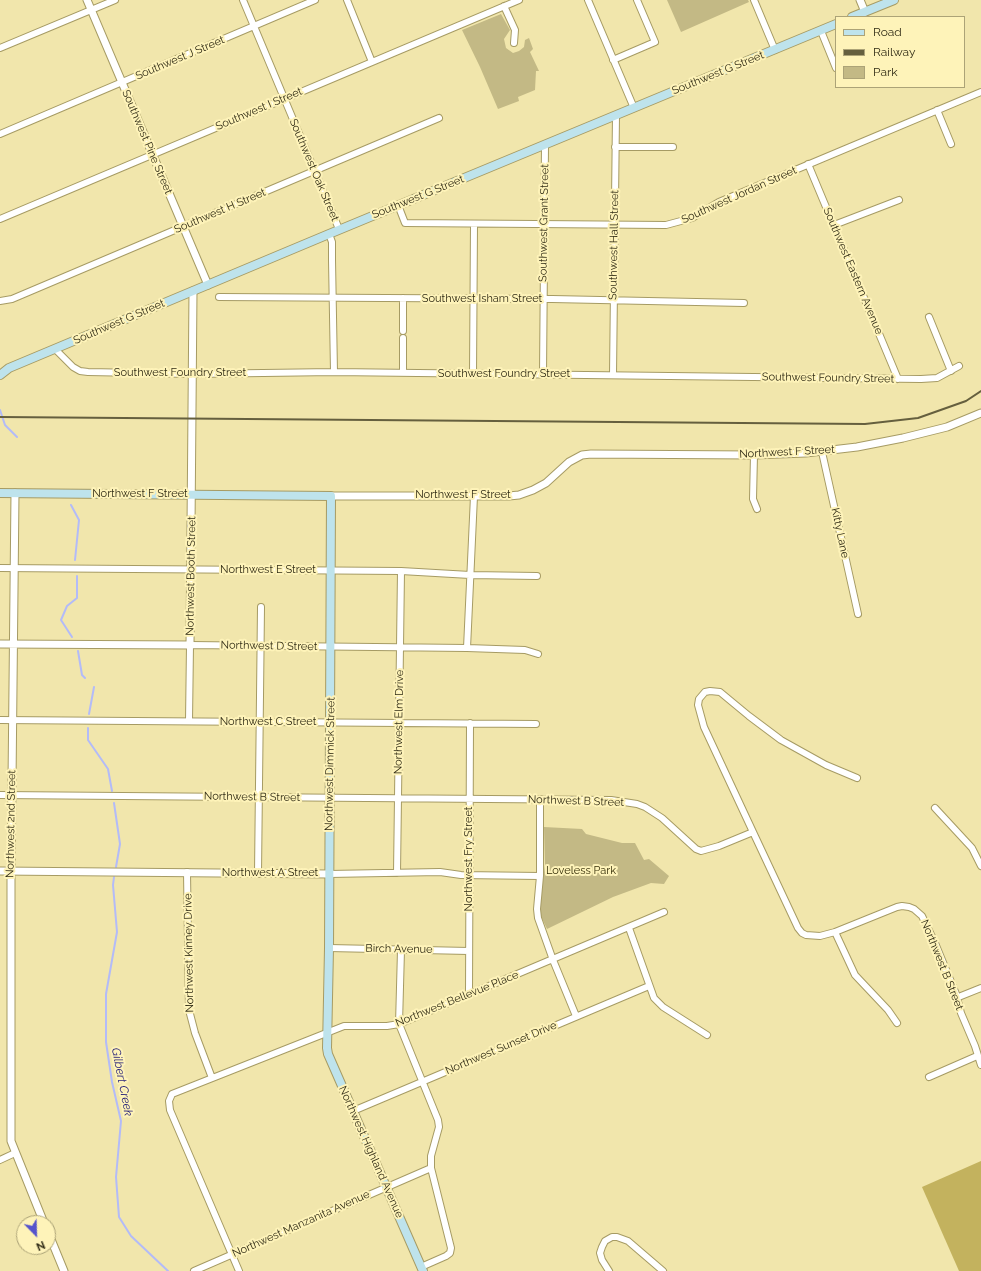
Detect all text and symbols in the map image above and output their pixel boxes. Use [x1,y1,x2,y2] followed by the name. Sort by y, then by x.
[835,16,965,88] legend
[873,25,902,39] text: Road
[134,33,226,83] street label: Southwest J Street
[873,45,915,59] text: Railway
[670,49,766,97] street label: Southwest G Street
[873,65,898,79] text: Park
[214,85,304,133] street label: Southwest I Street
[119,88,175,196] street label: Southwest Pine Street
[286,117,342,223] street label: Southwest Oak Street
[536,164,552,282] street label: Southwest Grant Street
[679,164,799,226] street label: Southwest Jordan Street
[370,173,466,221] street label: Southwest G Street
[172,186,268,236] street label: Southwest H Street
[606,190,622,300] street label: Southwest Hall Street
[820,206,886,336] street label: Southwest Eastern Avenue
[422,292,542,306] street label: Southwest Isham Street
[71,297,167,347] street label: Southwest G Street
[114,366,246,380] street label: Southwest Foundry Street
[438,367,570,381] street label: Southwest Foundry Street
[762,370,894,386] street label: Southwest Foundry Street
[739,443,835,461] street label: Northwest F Street
[92,487,188,501] street label: Northwest F Street
[415,488,511,502] street label: Northwest F Street
[828,507,852,559] street label: Kitty Lane
[183,516,199,636] street label: Northwest Booth Street
[220,563,316,577] street label: Northwest E Street
[220,639,318,653] street label: Northwest D Street
[391,670,407,774] street label: Northwest Elm Drive
[322,697,338,831] street label: Northwest Dimmick Street
[220,715,316,729] street label: Northwest C Street
[3,770,19,878] street label: Northwest 2nd Street
[204,790,300,804] street label: Northwest B Street
[528,793,624,809] street label: Northwest B Street
[462,807,476,911] street label: Northwest Fry Street
[546,864,616,878] park label: Loveless Park
[222,866,318,880] street label: Northwest A Street
[181,893,197,1013] street label: Northwest Kinney Drive
[918,918,966,1012] street label: Northwest B Street
[365,942,433,956] street label: Birch Avenue
[393,968,521,1030] street label: Northwest Bellevue Place
[443,1019,559,1077] street label: Northwest Sunset Drive
[108,1046,136,1118] water label: Gilbert Creek
[336,1084,406,1220] street label: Northwest Highland Avenue
[230,1188,372,1260] street label: Northwest Manzanita Avenue
[16,1215,56,1255] north arrow
[34,1238,47,1253] text: N

